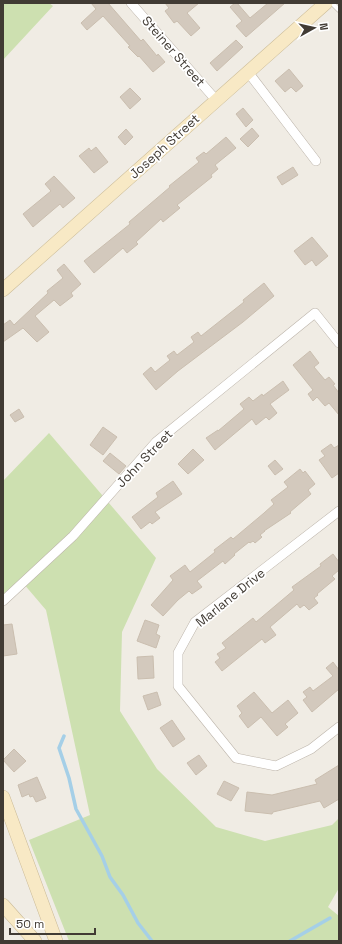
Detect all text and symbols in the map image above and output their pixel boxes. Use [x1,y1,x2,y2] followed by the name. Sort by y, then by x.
[294,8,334,48] north arrow
[138,12,209,90] street label: Steiner Street
[316,22,331,31] text: N
[125,110,203,183] street label: Joseph Street
[112,426,176,491] street label: John Street
[192,564,268,631] street label: Marlane Drive
[10,910,95,936] scale bar
[16,916,44,932] text: 50 m

